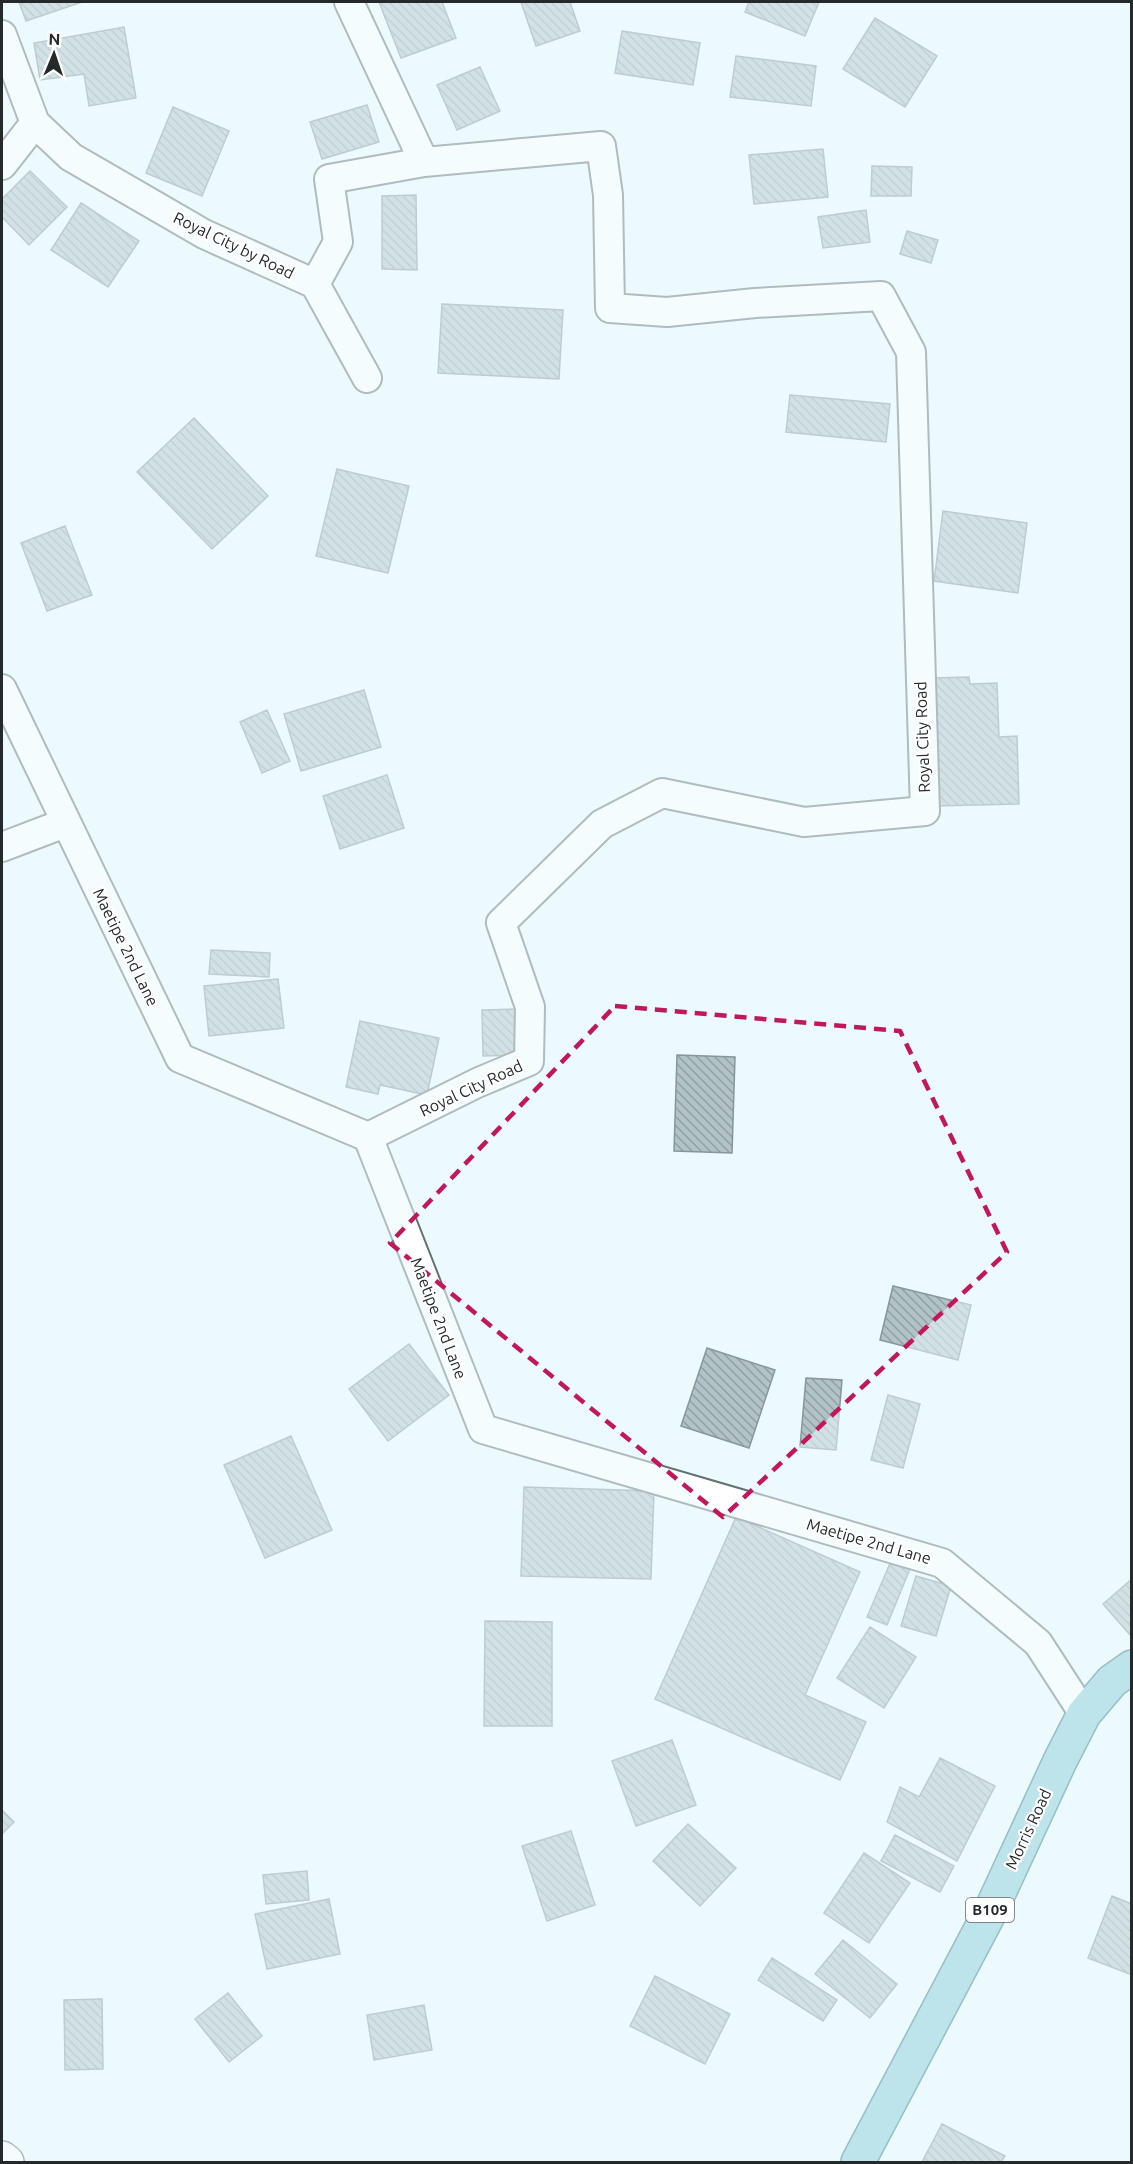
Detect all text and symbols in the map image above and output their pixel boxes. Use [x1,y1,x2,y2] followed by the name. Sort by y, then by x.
[24,24,84,84] north arrow
[48,30,61,48] text: N
[171,208,297,282] street label: Royal City by Road
[911,681,933,793] street label: Royal City Road
[90,885,162,1009] street label: Maetipe 2nd Lane
[417,1056,525,1120] street label: Royal City Road
[408,1255,470,1381] street label: Maetipe 2nd Lane
[805,1515,933,1567] street label: Maetipe 2nd Lane
[1002,1786,1054,1872] street label: Morris Road
[966,1898,1014,1922] road number: B109

